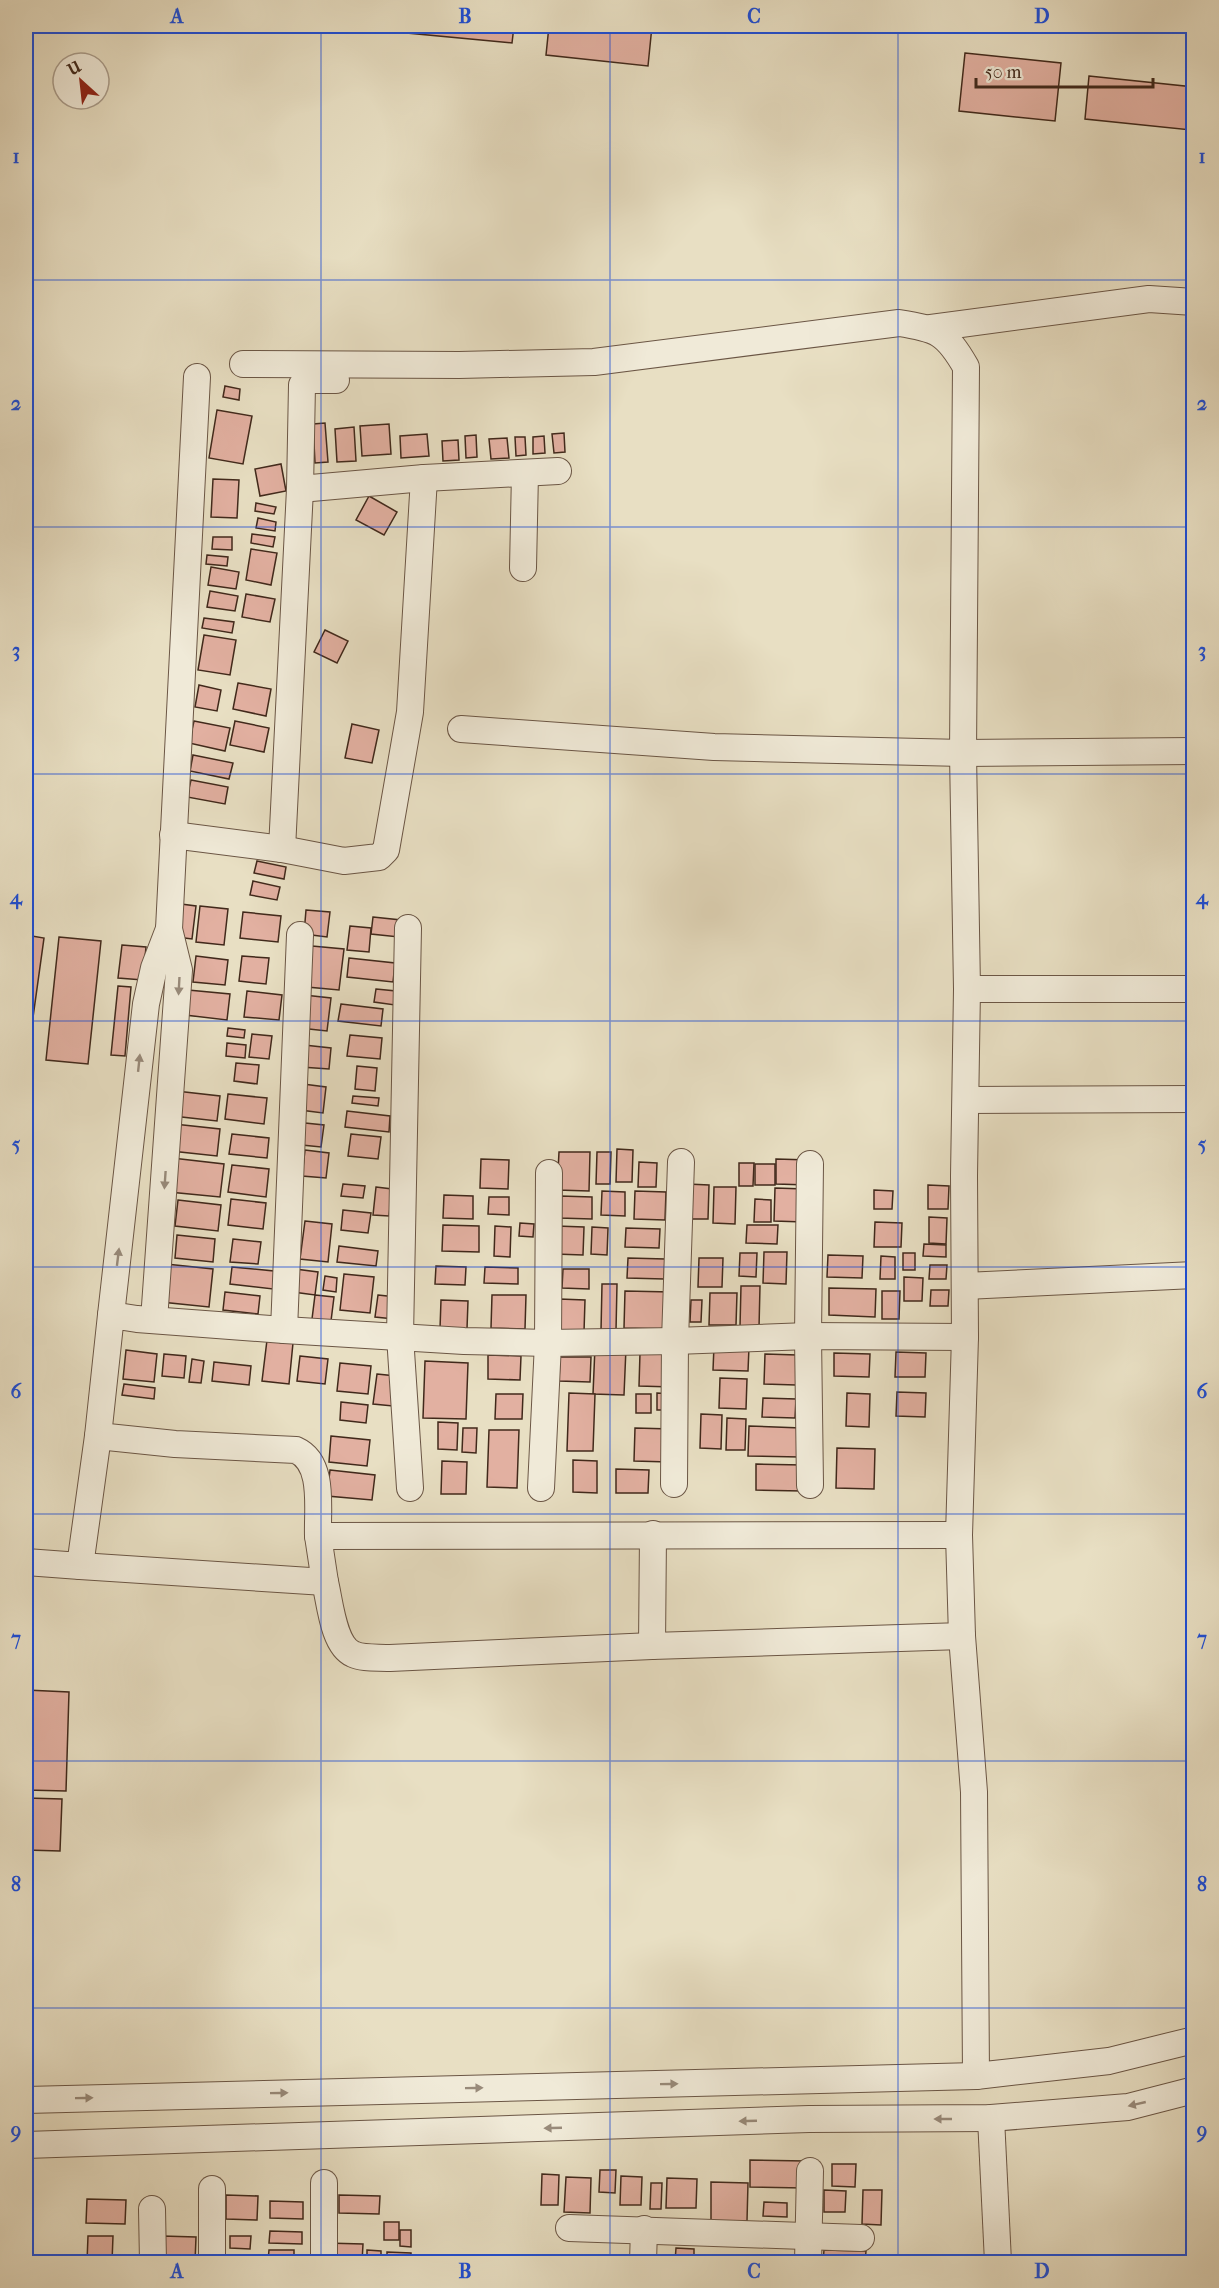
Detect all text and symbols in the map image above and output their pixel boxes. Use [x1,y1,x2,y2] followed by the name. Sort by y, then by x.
[169,5,185,28] text: A
[458,5,472,28] text: B
[747,5,761,28] text: C
[1034,5,1050,28] text: D
[51,51,111,111] north arrow
[976,51,1153,89] scale bar
[64,57,85,80] text: U
[985,62,1022,83] text: 50 m
[12,145,20,168] text: 1
[1198,145,1206,168] text: 1
[11,392,21,415] text: 2
[1197,392,1207,415] text: 2
[12,639,20,662] text: 3
[1198,639,1206,662] text: 3
[9,886,23,910] text: 4
[1195,886,1209,910] text: 4
[174,976,183,995] one-way arrow
[134,1053,144,1072] one-way arrow
[12,1133,21,1156] text: 5
[1198,1133,1207,1156] text: 5
[160,1171,170,1190] one-way arrow
[113,1247,123,1266] one-way arrow
[11,1380,23,1403] text: 6
[1197,1380,1209,1403] text: 6
[10,1627,21,1650] text: 7
[1196,1627,1207,1650] text: 7
[11,1873,21,1896] text: 8
[1197,1873,1207,1896] text: 8
[659,2079,678,2088] one-way arrow
[464,2084,483,2093] one-way arrow
[269,2089,288,2098] one-way arrow
[74,2094,93,2103] one-way arrow
[1128,2100,1146,2110] one-way arrow
[933,2114,952,2124] one-way arrow
[738,2117,757,2126] one-way arrow
[10,2120,21,2143] text: 9
[1196,2120,1207,2143] text: 9
[543,2123,562,2132] one-way arrow
[169,2260,185,2283] text: A
[458,2260,472,2283] text: B
[747,2260,761,2283] text: C
[1034,2260,1050,2283] text: D

